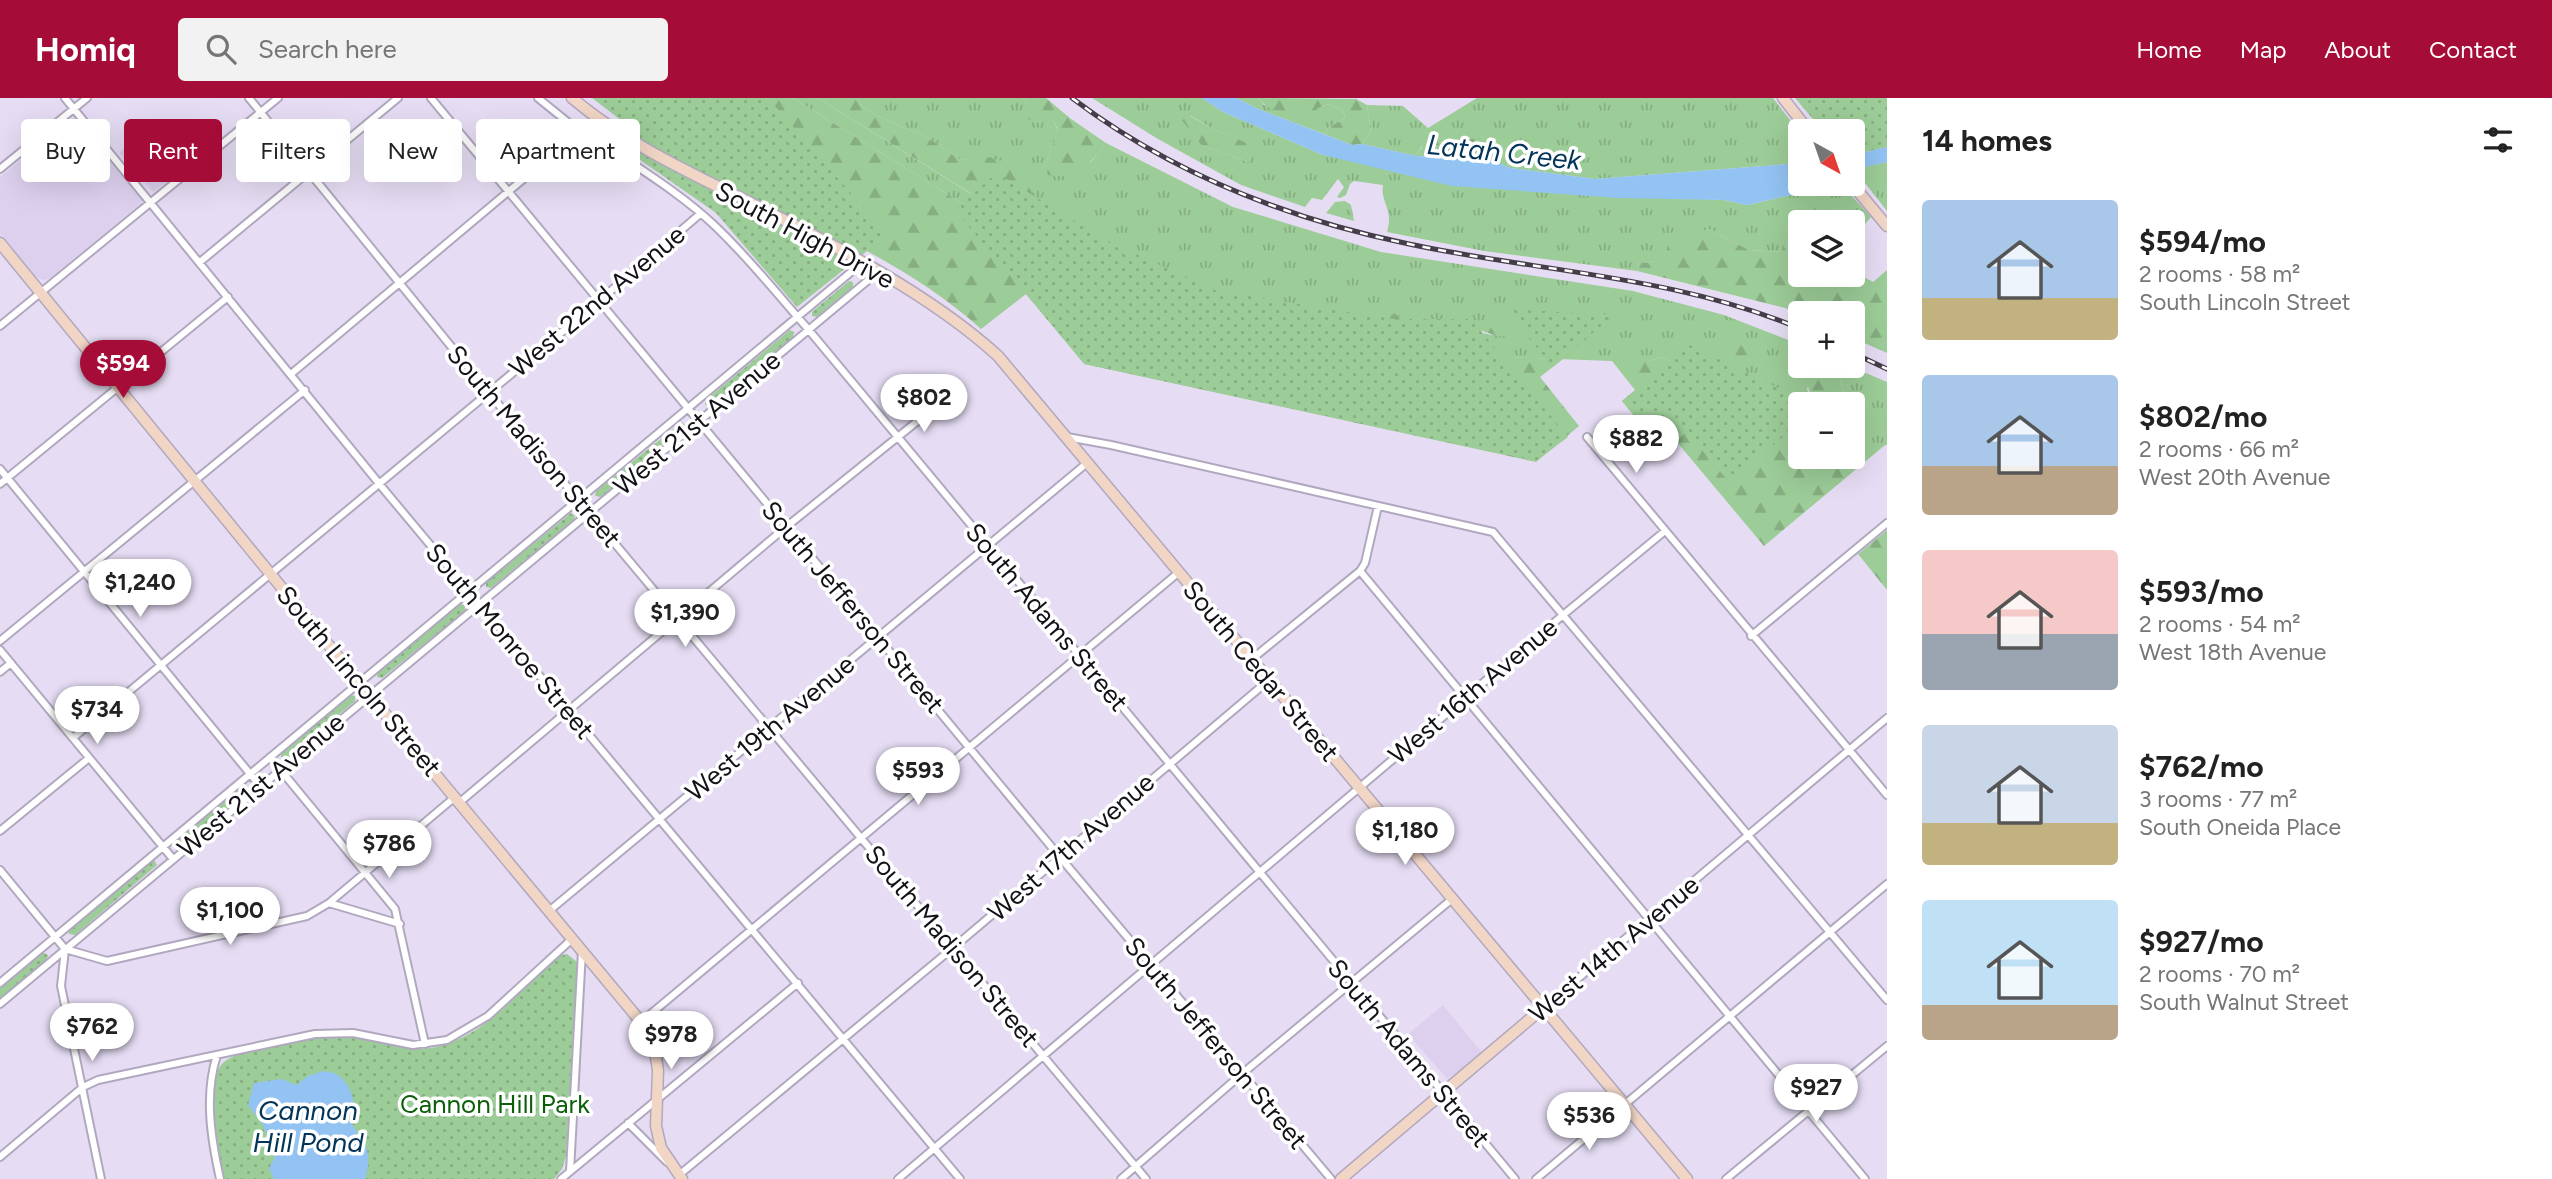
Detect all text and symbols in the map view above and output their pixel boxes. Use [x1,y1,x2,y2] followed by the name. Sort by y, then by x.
[178,18,668,81] search box
[35,30,136,69] text: Homiq
[202,30,240,68] icon: search
[258,33,397,65] text: Search here
[2136,35,2202,64] text: Home
[2240,35,2286,64] text: Map
[2324,35,2391,64] text: About
[2429,35,2517,64] text: Contact
[21,119,110,182] chip: Buy
[124,119,222,182] chip: Rent
[236,119,350,182] chip: Filters
[364,119,462,182] chip: New
[476,119,640,182] chip: Apartment
[1788,119,1866,196] north arrow
[1788,119,1865,469] map controls
[2479,121,2517,159] icon: filters
[1922,122,2052,159] text: 14 homes
[1425,127,1584,177] water label: Latah Creek
[710,174,900,296] street label: South High Drive
[1788,210,1865,287] button: layers
[503,218,691,384] street label: West 22nd Avenue
[2139,223,2266,260] text: $594/mo
[1978,228,2062,312] icon: home
[2139,260,2300,288] text: 2 rooms · 58 m²
[2139,288,2350,316] text: South Lincoln Street
[1788,301,1865,378] button: +
[440,339,628,554] street label: South Madison Street
[82,341,164,400] pin: $594
[607,344,787,502] street label: West 21st Avenue
[96,349,150,377] text: $594
[883,374,965,434] pin: $802
[896,383,952,411] text: $802
[1788,392,1865,469] button: −
[2139,398,2267,435] text: $802/mo
[1978,403,2062,487] icon: home
[1595,416,1677,475] pin: $882
[1609,424,1663,452] text: $882
[2139,435,2299,463] text: 2 rooms · 66 m²
[2139,463,2330,491] text: West 20th Avenue
[755,494,951,720] street label: South Jefferson Street
[959,516,1135,718] street label: South Adams Street
[419,537,601,745] street label: South Monroe Street
[83,560,197,619] pin: $1,240
[104,568,176,596] text: $1,240
[2139,573,2264,610] text: $593/mo
[1176,574,1346,768] street label: South Cedar Street
[1978,578,2062,662] icon: home
[270,579,448,783] street label: South Lincoln Street
[628,589,742,649] pin: $1,390
[650,598,720,626] text: $1,390
[2139,610,2301,638] text: 2 rooms · 54 m²
[1382,611,1564,771] street label: West 16th Avenue
[2139,638,2326,666] text: West 18th Avenue
[679,648,861,808] street label: West 19th Avenue
[56,686,138,746] pin: $734
[71,695,123,723] text: $734
[171,706,351,864] street label: West 21st Avenue
[877,748,959,807] pin: $593
[2139,748,2264,785] text: $762/mo
[1978,753,2062,837] icon: home
[892,756,944,784] text: $593
[981,766,1161,928] street label: West 17th Avenue
[2139,785,2297,813] text: 3 rooms · 77 m²
[1348,808,1462,867] pin: $1,180
[2139,813,2341,841] text: South Oneida Place
[1371,816,1439,844] text: $1,180
[348,820,430,880] pin: $786
[363,829,415,857] text: $786
[858,839,1046,1054] street label: South Madison Street
[1523,869,1705,1029] street label: West 14th Avenue
[173,888,287,947] pin: $1,100
[196,896,264,924] text: $1,100
[2139,923,2264,960] text: $927/mo
[1978,928,2062,1012] icon: home
[1118,930,1314,1156] street label: South Jefferson Street
[1321,952,1497,1154] street label: South Adams Street
[2139,960,2300,988] text: 2 rooms · 70 m²
[2139,988,2349,1016] text: South Walnut Street
[51,1004,133,1063] pin: $762
[66,1012,118,1040] text: $762
[630,1012,712,1071] pin: $978
[645,1020,697,1048] text: $978
[1775,1065,1857,1124] pin: $927
[1790,1073,1842,1101] text: $927
[400,1088,590,1120] park label: Cannon Hill Park
[252,1093,364,1159] water label: Cannon Hill Pond
[1548,1093,1630,1152] pin: $536
[1563,1101,1615,1129] text: $536

